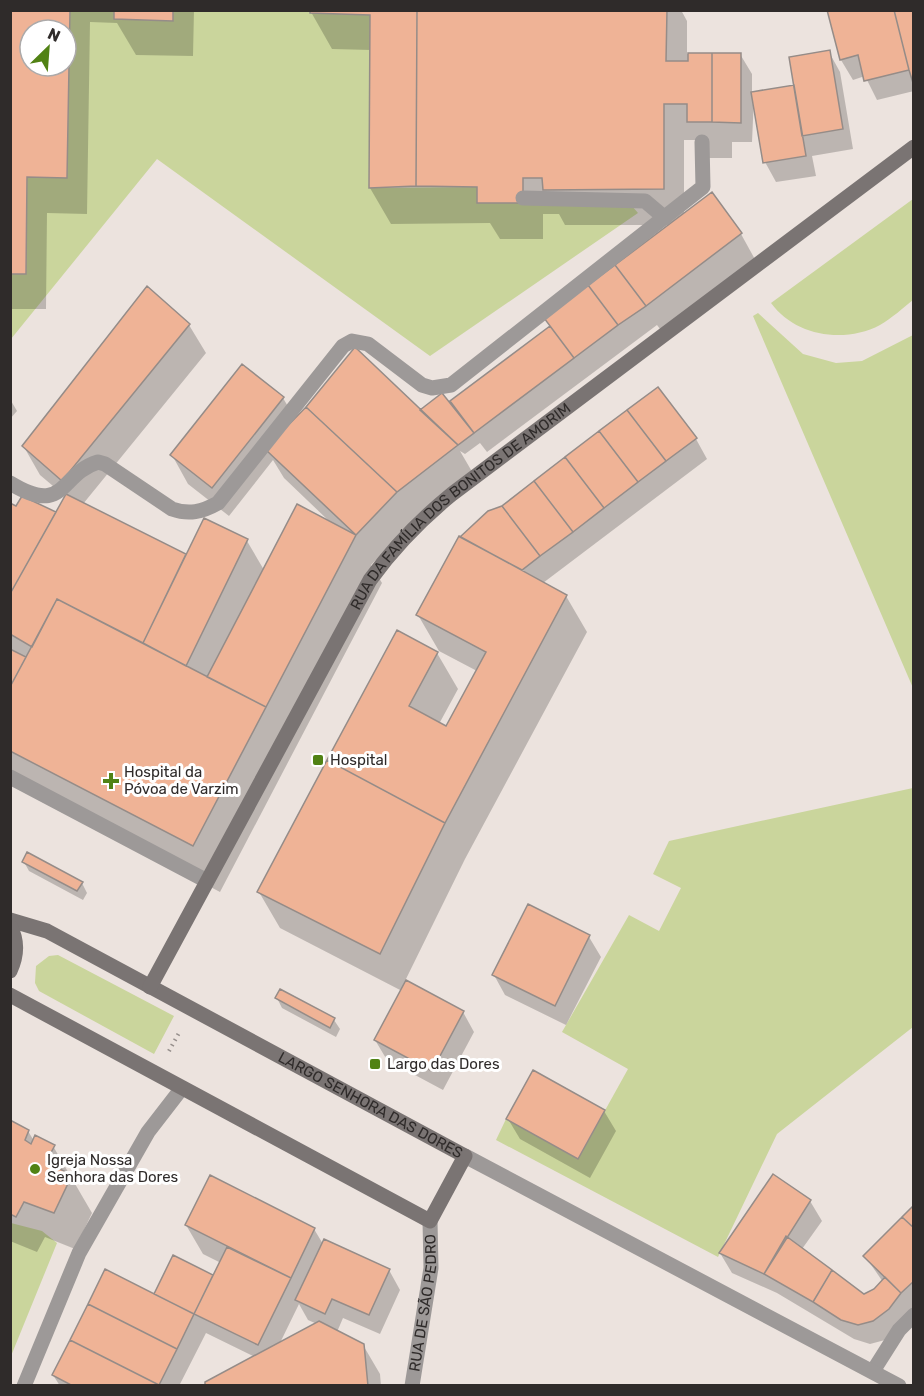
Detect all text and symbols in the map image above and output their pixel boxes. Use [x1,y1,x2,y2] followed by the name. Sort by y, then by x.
[18,18,78,78] north arrow
[45,24,63,46] text: N
[347,399,574,613] street label: RUA DA FAMÍLIA DOS BONITOS DE AMORIM
[330,751,387,769] place label: Hospital
[311,753,325,767] marker: Hospital
[124,763,239,798] place label: Hospital da Póvoa de Varzim
[102,772,120,790] marker: Hospital da Póvoa de Varzim
[275,1048,466,1162] street label: LARGO SENHORA DAS DORES
[387,1055,500,1073] place label: Largo das Dores
[368,1057,382,1071] marker: Largo das Dores
[47,1151,179,1186] place label: Igreja Nossa Senhora das Dores
[28,1162,42,1176] marker: Igreja Nossa Senhora das Dores
[405,1234,440,1373] street label: RUA DE SÃO PEDRO

